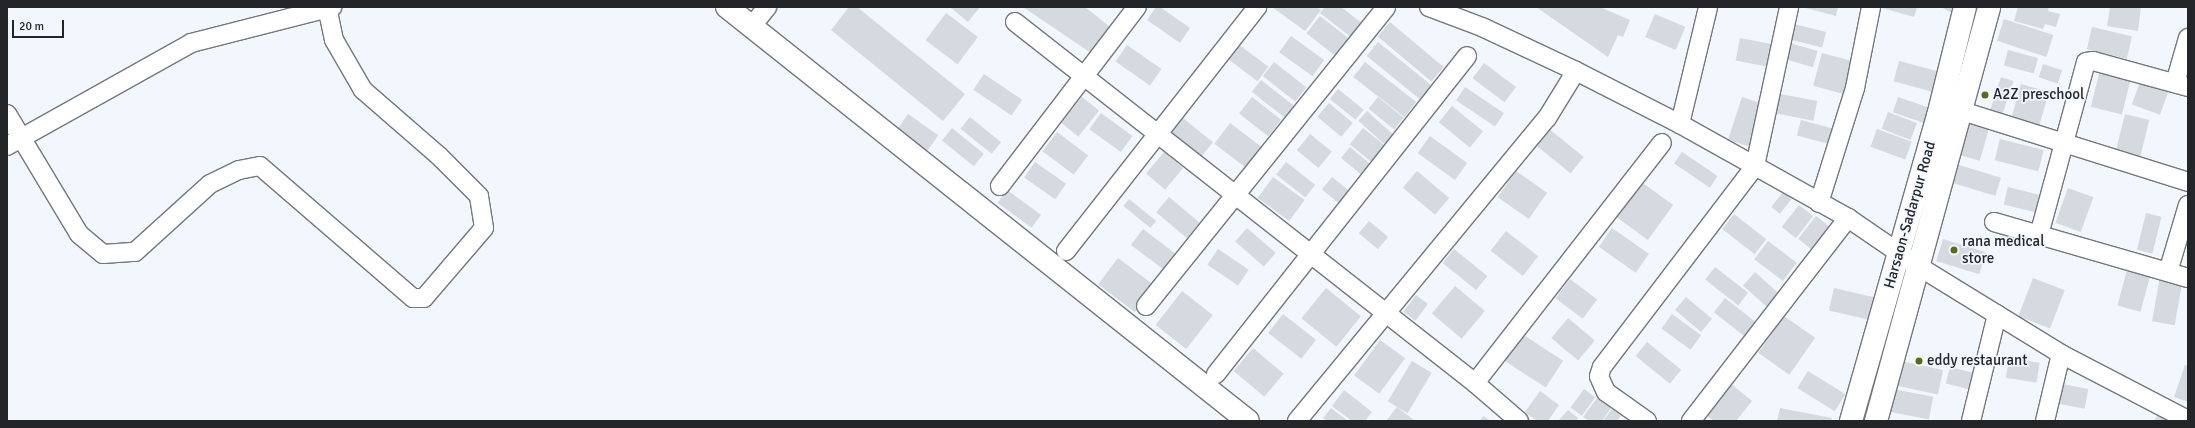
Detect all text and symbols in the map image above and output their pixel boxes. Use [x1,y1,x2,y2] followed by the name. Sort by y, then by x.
[14,12,66,38] scale bar
[19,19,44,34] text: 20 m
[1993,86,2084,104] place label: A2Z preschool
[1980,90,1990,100] marker: A2Z preschool
[1880,139,1940,291] street label: Harsaon-Sadarpur Road
[1962,232,2045,267] place label: rana medical store
[1949,245,1959,255] marker: rana medical store
[1927,352,2028,370] place label: eddy restaurant
[1914,356,1924,366] marker: eddy restaurant

